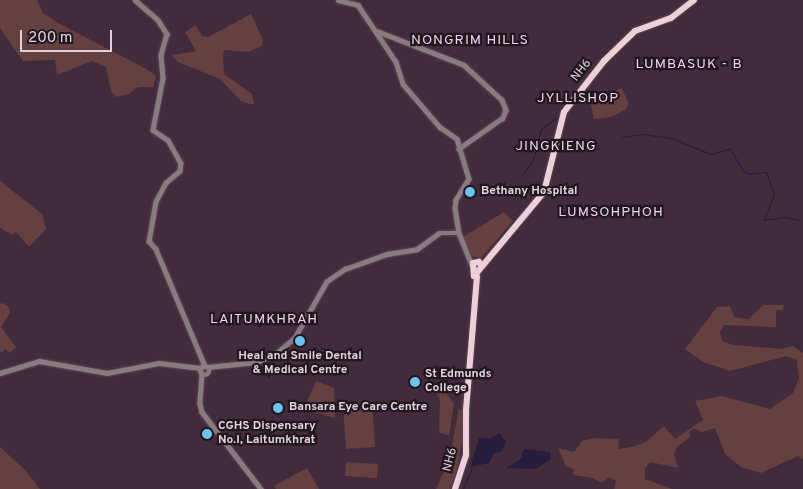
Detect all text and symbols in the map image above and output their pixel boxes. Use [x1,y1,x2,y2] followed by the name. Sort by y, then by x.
[22,20,115,52] scale bar
[28,29,73,48] text: 200 m
[409,33,531,49] district label: NONGRIM HILLS
[569,57,595,85] street label: NH6
[634,57,744,73] district label: LUMBASUK - B
[536,91,620,107] district label: JYLLISHOP
[514,139,598,155] district label: JINGKIENG
[463,185,477,199] marker: Bethany Hospital
[481,185,578,199] place label: Bethany Hospital
[557,205,665,221] district label: LUMSOHPHOH
[209,312,319,328] district label: LAITUMKHRAH
[293,334,307,348] marker: Heal and Smile Dental & Medical Centre
[238,350,362,378] place label: Heal and Smile Dental & Medical Centre
[425,368,492,396] place label: St Edmunds College
[409,376,421,388] marker: St Edmunds College
[271,401,285,415] marker: Bansara Eye Care Centre
[289,401,427,415] place label: Bansara Eye Care Centre
[218,420,316,448] place label: CGHS Dispensary No.I, Laitumkhrat
[200,427,214,441] marker: CGHS Dispensary No.I, Laitumkhrat
[441,447,461,473] street label: NH6

